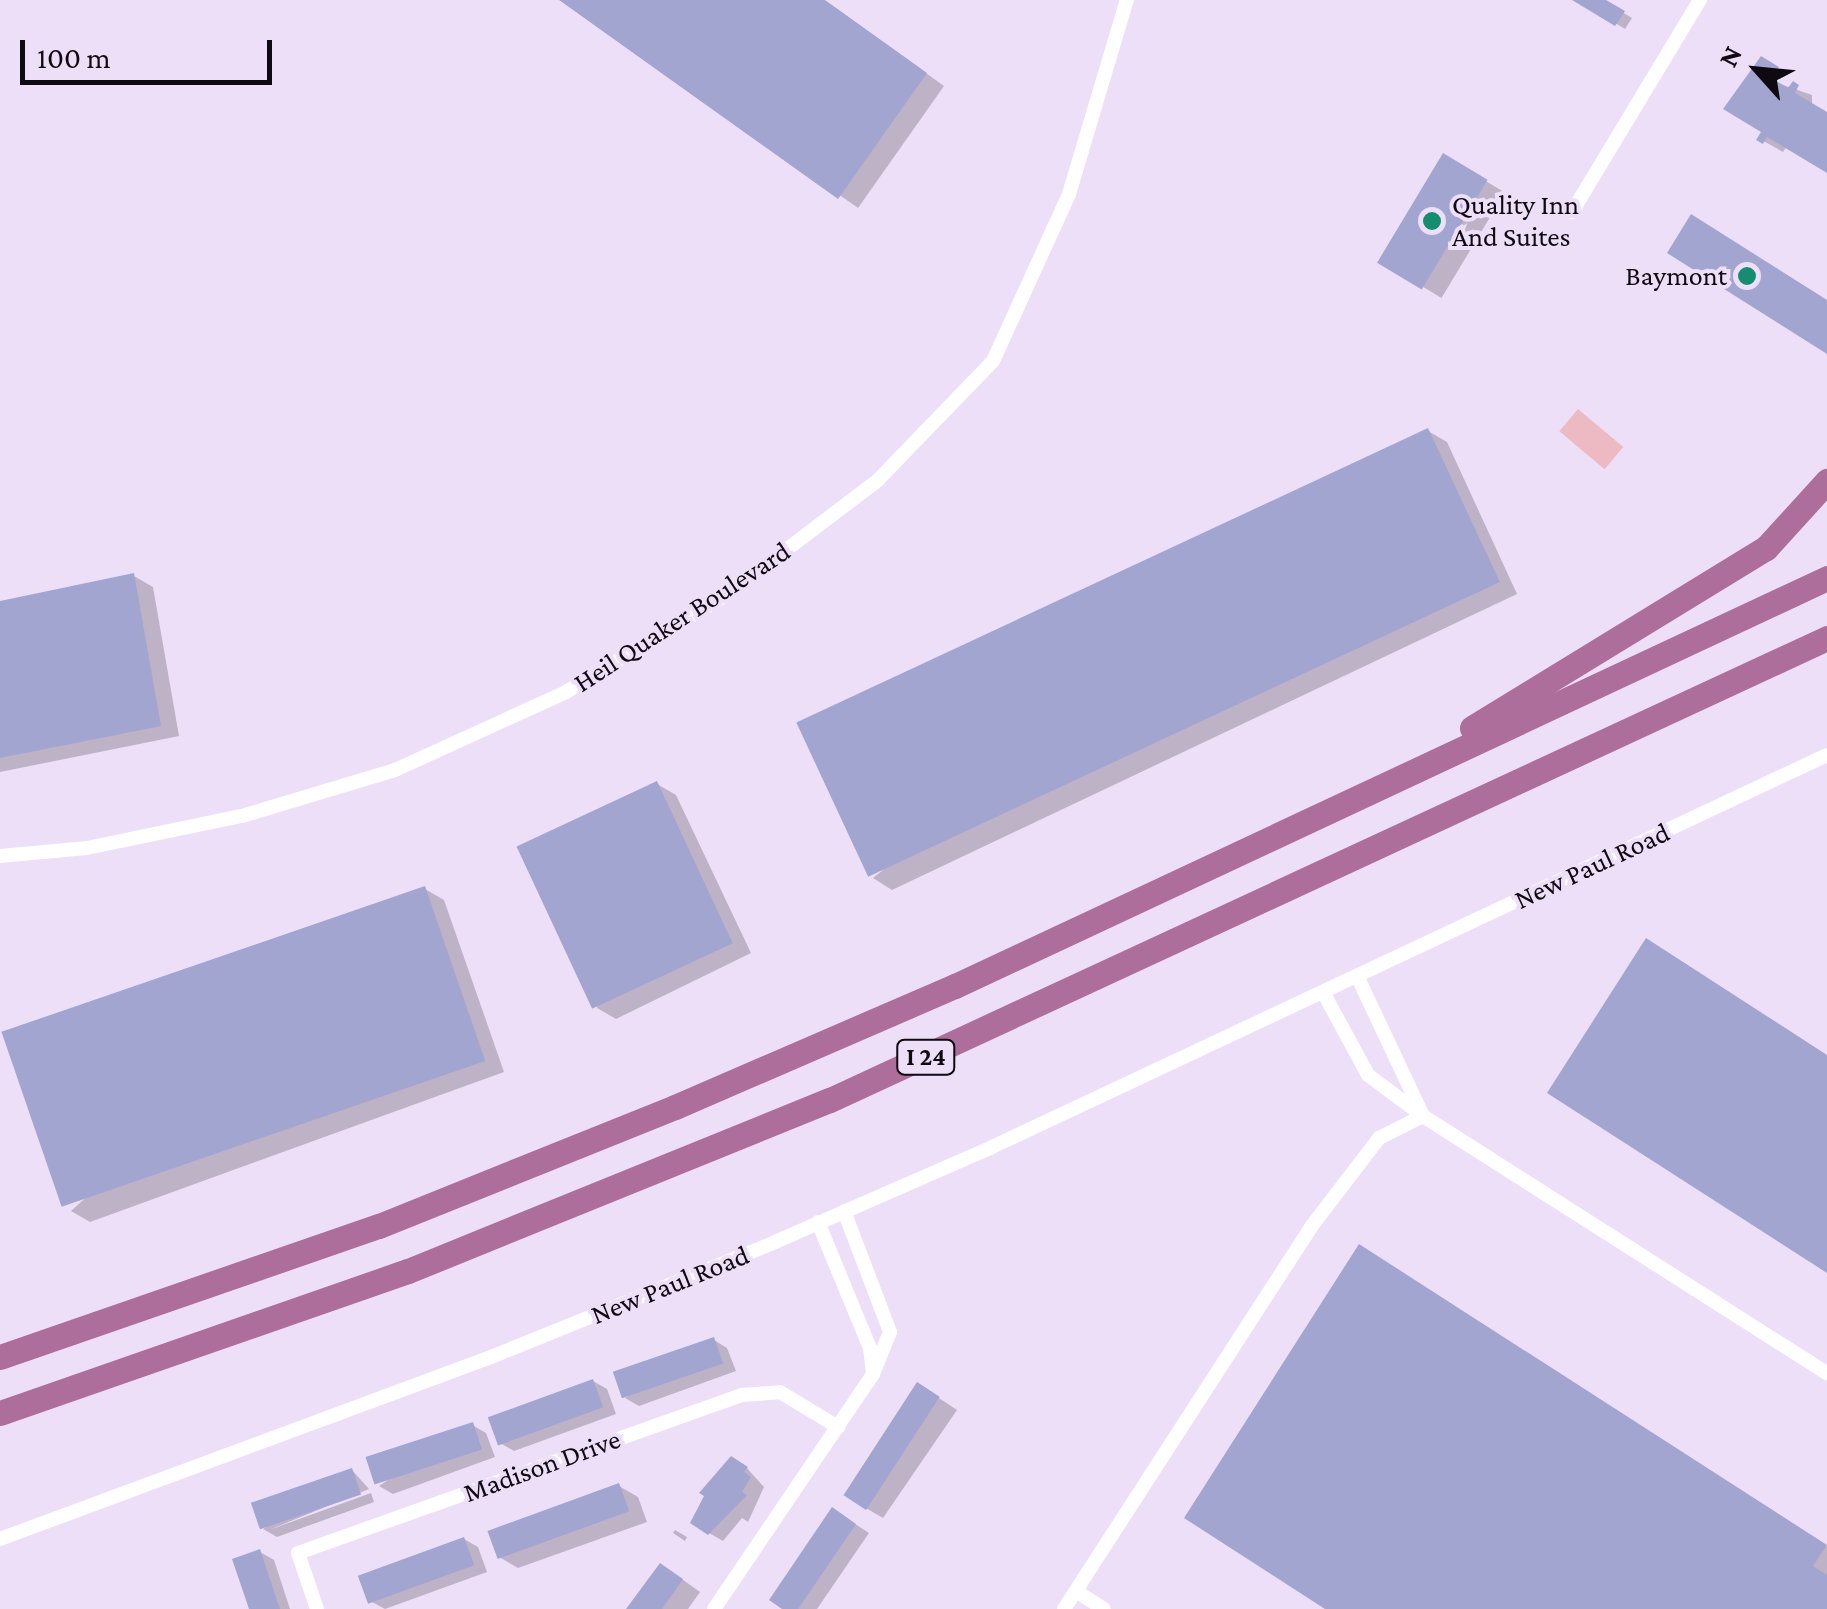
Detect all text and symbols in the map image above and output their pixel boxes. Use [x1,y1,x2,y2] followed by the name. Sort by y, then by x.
[25,20,278,82] scale bar
[1707,20,1807,120] north arrow
[37,41,111,74] text: 100 m
[1712,41,1748,72] text: N
[1452,188,1579,254] place label: Quality Inn And Suites
[1421,210,1443,232] marker: Quality Inn And Suites
[1625,259,1727,293] place label: Baymont
[1736,265,1758,287] marker: Baymont
[567,534,797,700] street label: Heil Quaker Boulevard
[1509,815,1675,917] street label: New Paul Road
[896,1037,956,1077] road number: I 24
[586,1238,754,1332] street label: New Paul Road
[459,1422,625,1510] street label: Madison Drive

